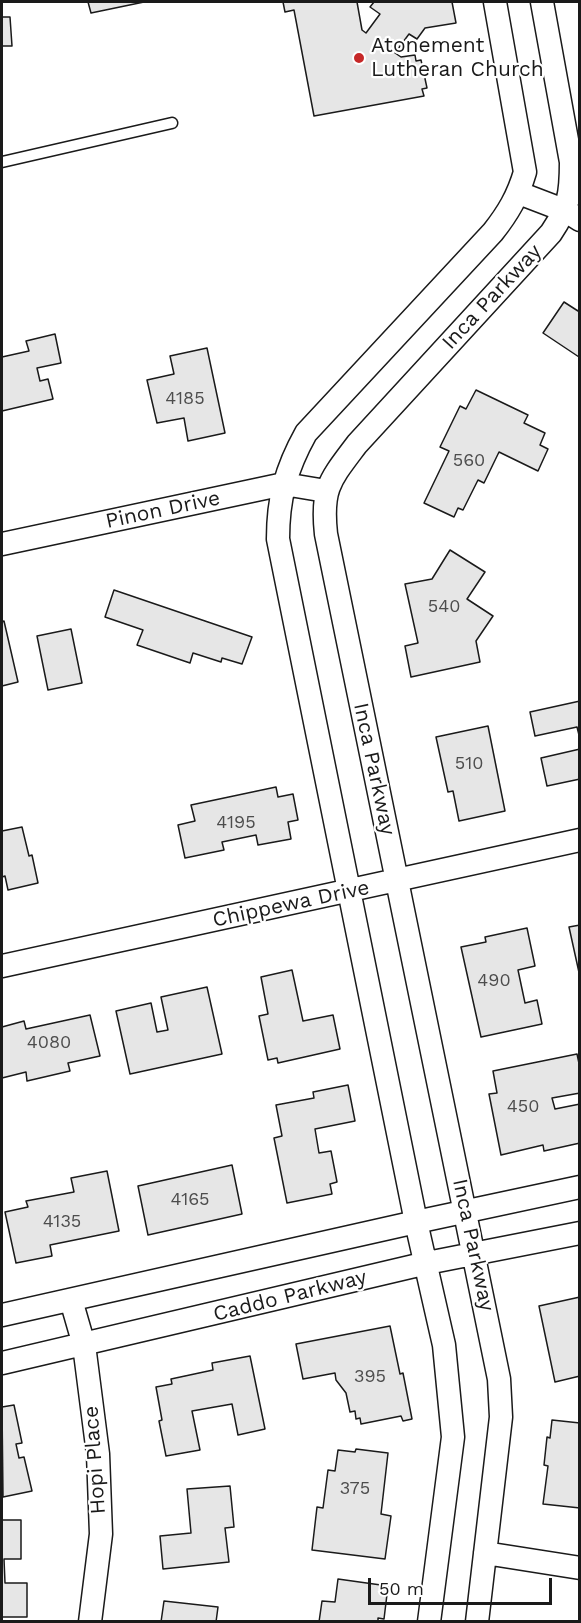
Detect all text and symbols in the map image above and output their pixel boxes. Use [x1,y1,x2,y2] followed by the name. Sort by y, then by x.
[371,33,544,83] place label: Atonement Lutheran Church
[352,51,366,65] marker: Atonement Lutheran Church
[437,239,547,355] street label: Inca Parkway
[165,388,205,410] house number: 4185
[453,450,485,472] house number: 560
[103,486,223,534] street label: Pinon Drive
[428,596,460,618] house number: 540
[348,701,400,837] street label: Inca Parkway
[455,753,483,775] house number: 510
[216,812,256,834] house number: 4195
[210,875,372,933] street label: Chippewa Drive
[477,970,511,992] house number: 490
[27,1032,71,1054] house number: 4080
[507,1096,539,1118] house number: 450
[447,1177,499,1313] street label: Inca Parkway
[170,1189,210,1211] house number: 4165
[43,1211,81,1233] house number: 4135
[211,1265,369,1327] street label: Caddo Parkway
[354,1366,386,1388] house number: 395
[79,1405,111,1515] street label: Hopi Place
[340,1478,370,1500] house number: 375
[371,1566,556,1604] scale bar
[379,1578,424,1599] text: 50 m

